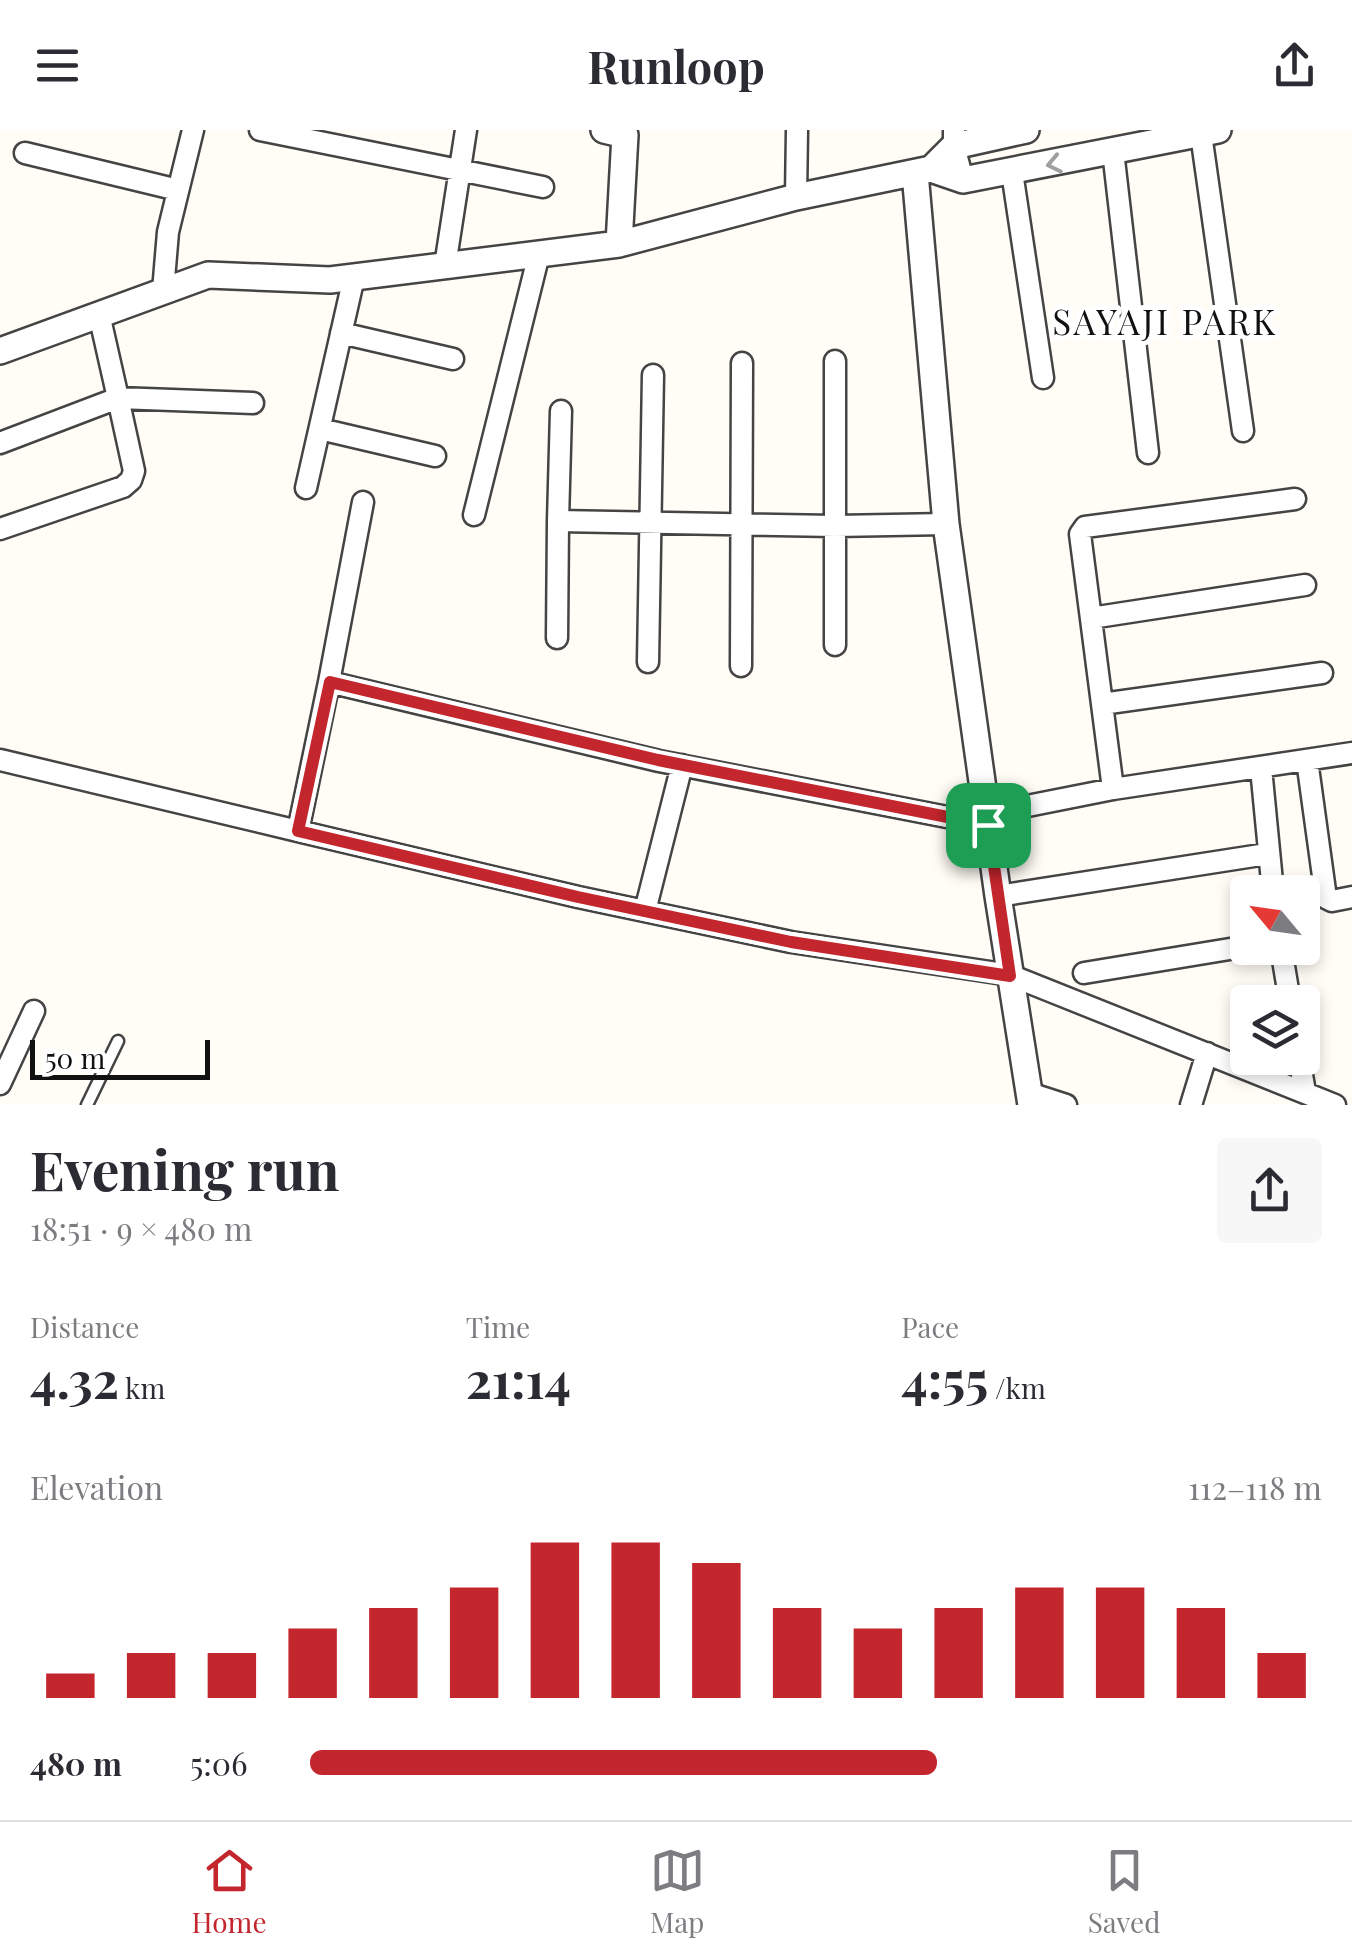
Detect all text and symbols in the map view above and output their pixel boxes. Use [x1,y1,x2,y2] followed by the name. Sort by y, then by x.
[587,35,765,95] text: Runloop
[30,38,85,93] icon: menu
[1267,38,1322,93] icon: share
[1046,152,1063,173] one-way arrow
[1052,297,1278,344] district label: SAYAJI PARK
[946,783,1031,868] pin
[961,798,1016,853] icon: arrive
[1230,875,1320,965] north arrow
[1230,875,1320,1075] map controls
[1230,985,1320,1075] button: layers
[30,1035,210,1080] scale bar
[45,1039,105,1076] text: 50 m
[30,1131,340,1205] text: Evening run
[1217,1138,1322,1243] button: share
[30,1206,252,1249] text: 18:51 · 9 × 480 m
[30,1308,139,1345] text: Distance
[466,1308,530,1345] text: Time
[901,1308,959,1345] text: Pace
[30,1345,119,1412] text: 4.32
[466,1345,571,1412] text: 21:14
[901,1345,988,1412] text: 4:55
[119,1369,165,1406] text: km
[988,1369,1046,1406] text: /km
[30,1465,163,1508] text: Elevation
[1188,1465,1322,1508] text: 112–118 m
[30,1741,122,1784] text: 480 m
[190,1741,248,1784] text: 5:06
[192,1843,267,1940] tab: Home
[650,1843,705,1940] tab: Map
[1088,1843,1160,1940] tab: Saved

